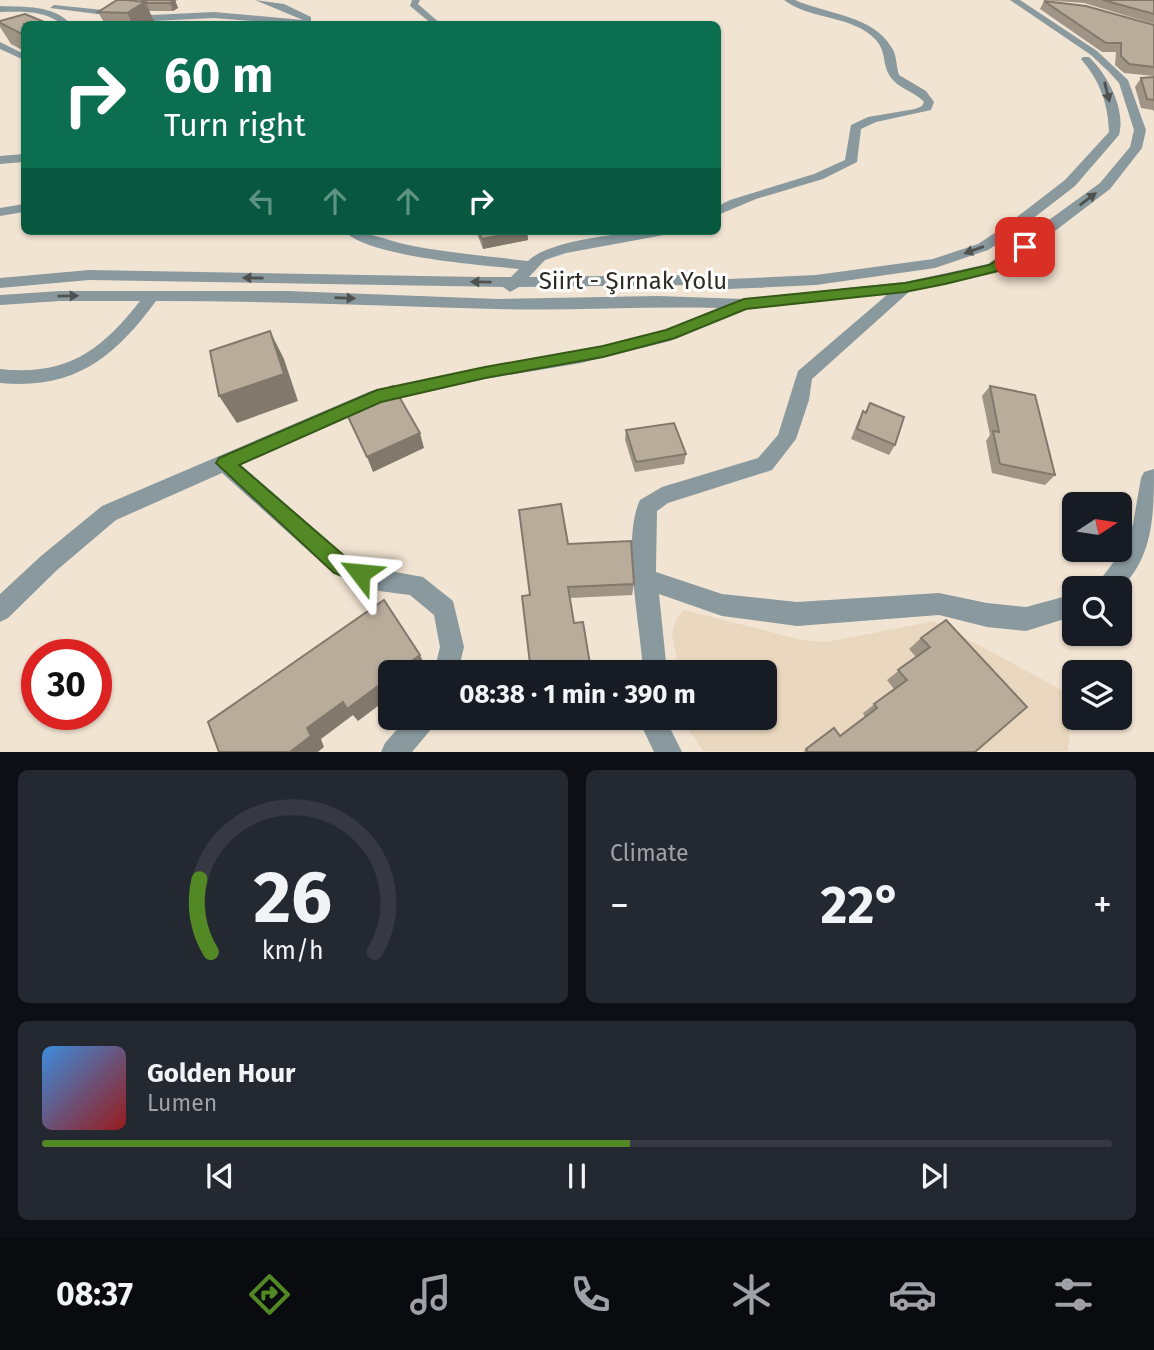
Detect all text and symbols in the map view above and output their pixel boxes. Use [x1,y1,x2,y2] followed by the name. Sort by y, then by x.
[164,46,273,105] text: 60 m
[49,49,140,140] icon: right
[1102,81,1113,103] one-way arrow
[164,106,306,144] text: Turn right
[243,182,281,220] icon: left
[316,182,354,220] icon: ahead
[389,182,427,220] icon: ahead
[462,182,500,220] icon: right
[1079,192,1097,206] one-way arrow
[995,217,1055,277] pin
[1006,228,1044,266] icon: arrive
[963,245,984,256] one-way arrow
[539,267,727,295] street label: Siirt - Şırnak Yolu
[242,272,264,283] one-way arrow
[469,276,491,287] one-way arrow
[57,290,79,302] one-way arrow
[334,292,356,303] one-way arrow
[1062,492,1132,562] north arrow
[1062,492,1132,730] map controls
[323,536,397,610] position arrow
[1062,576,1132,646] button: search
[21,639,112,730] speed limit sign: 30
[1062,660,1132,730] button: layers
[459,679,696,710] text: 08:38 · 1 min · 390 m
[610,839,689,867] text: Climate
[254,855,332,942] text: 26
[821,874,901,937] text: 22°
[610,882,629,928] text: −
[1093,882,1112,928] text: +
[262,936,324,966] text: km/h
[147,1058,295,1089] text: Golden Hour
[147,1089,217,1117] text: Lumen
[201,1157,239,1195] icon: previous
[558,1157,596,1195] icon: pause
[915,1157,953,1195] icon: next
[245,1270,294,1319] icon: directions
[406,1270,455,1319] icon: music
[566,1270,615,1319] icon: phone
[727,1270,776,1319] icon: climate
[888,1270,937,1319] icon: car
[1049,1270,1098,1319] icon: filters
[56,1275,133,1313] text: 08:37

